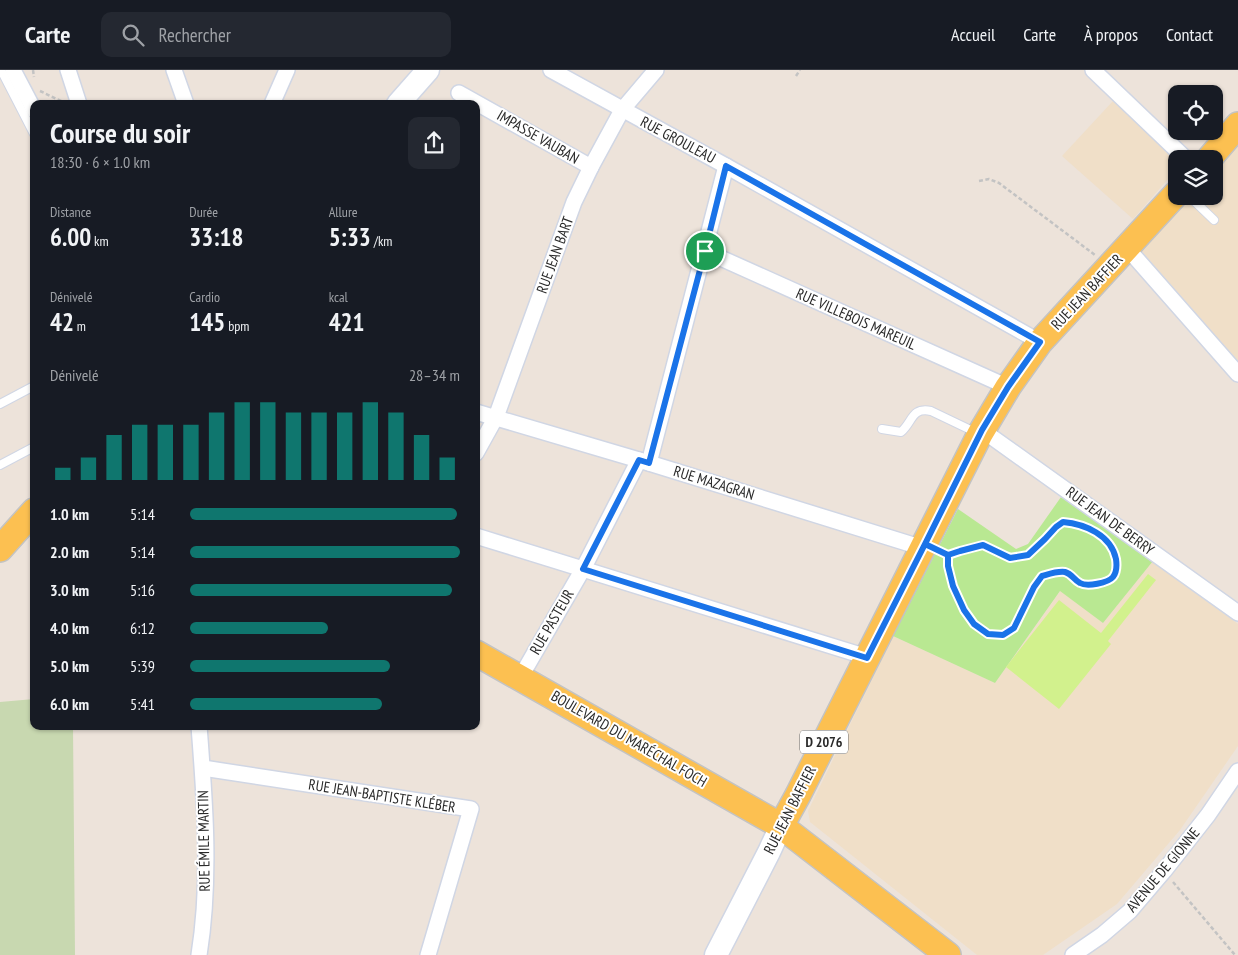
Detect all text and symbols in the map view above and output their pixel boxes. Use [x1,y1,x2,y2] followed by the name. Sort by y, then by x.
[101,12,451,57] search box
[25,19,71,50] text: Carte
[119,21,147,49] icon: search
[159,23,231,47] text: Rechercher
[951,23,995,46] text: Accueil
[1023,23,1056,46] text: Carte
[1084,23,1138,46] text: À propos
[1166,23,1213,46] text: Contact
[1168,85,1223,205] map controls
[1168,85,1223,140] button: locate
[494,105,583,168] street label: IMPASSE VAUBAN
[637,112,719,167] street label: RUE GROULEAU
[50,114,190,151] text: Course du soir
[408,117,460,169] button: share
[1168,150,1223,205] button: layers
[50,152,150,172] text: 18:30 · 6 × 1.0 km
[50,203,91,221] text: Distance
[189,203,218,221] text: Durée
[329,203,358,221] text: Allure
[532,214,577,296] street label: RUE JEAN BART
[50,221,91,253] text: 6.00
[189,221,243,253] text: 33:18
[329,221,371,253] text: 5:33
[684,230,726,272] pin
[91,232,109,250] text: km
[371,232,392,250] text: /km
[691,237,719,265] icon: arrive
[1047,250,1127,334] street label: RUE JEAN BAFFIER
[793,283,920,354] street label: RUE VILLEBOIS MAREUIL
[50,288,93,306] text: Dénivelé
[189,288,220,306] text: Cardio
[329,288,348,306] text: kcal
[50,306,74,338] text: 42
[189,306,225,338] text: 145
[329,306,365,338] text: 421
[74,317,86,335] text: m
[225,317,249,335] text: bpm
[50,365,99,385] text: Dénivelé
[409,365,460,385] text: 28–34 m
[671,461,757,504] street label: RUE MAZAGRAN
[1062,482,1158,559] street label: RUE JEAN DE BERRY
[50,504,89,524] text: 1.0 km
[130,504,155,524] text: 5:14
[50,542,89,562] text: 2.0 km
[130,542,155,562] text: 5:14
[50,580,89,600] text: 3.0 km
[130,580,155,600] text: 5:16
[525,586,578,658] street label: RUE PASTEUR
[50,618,89,638] text: 4.0 km
[130,618,155,638] text: 6:12
[50,656,89,676] text: 5.0 km
[130,656,155,676] text: 5:39
[548,686,711,791] street label: BOULEVARD DU MARÉCHAL FOCH
[50,694,89,714] text: 6.0 km
[130,694,155,714] text: 5:41
[800,730,848,754] road number: D 2076
[759,762,820,857] street label: RUE JEAN BAFFIER
[307,774,457,817] street label: RUE JEAN-BAPTISTE KLÉBER
[193,790,214,892] street label: RUE ÉMILE MARTIN
[1122,824,1204,916] street label: AVENUE DE GIONNE

